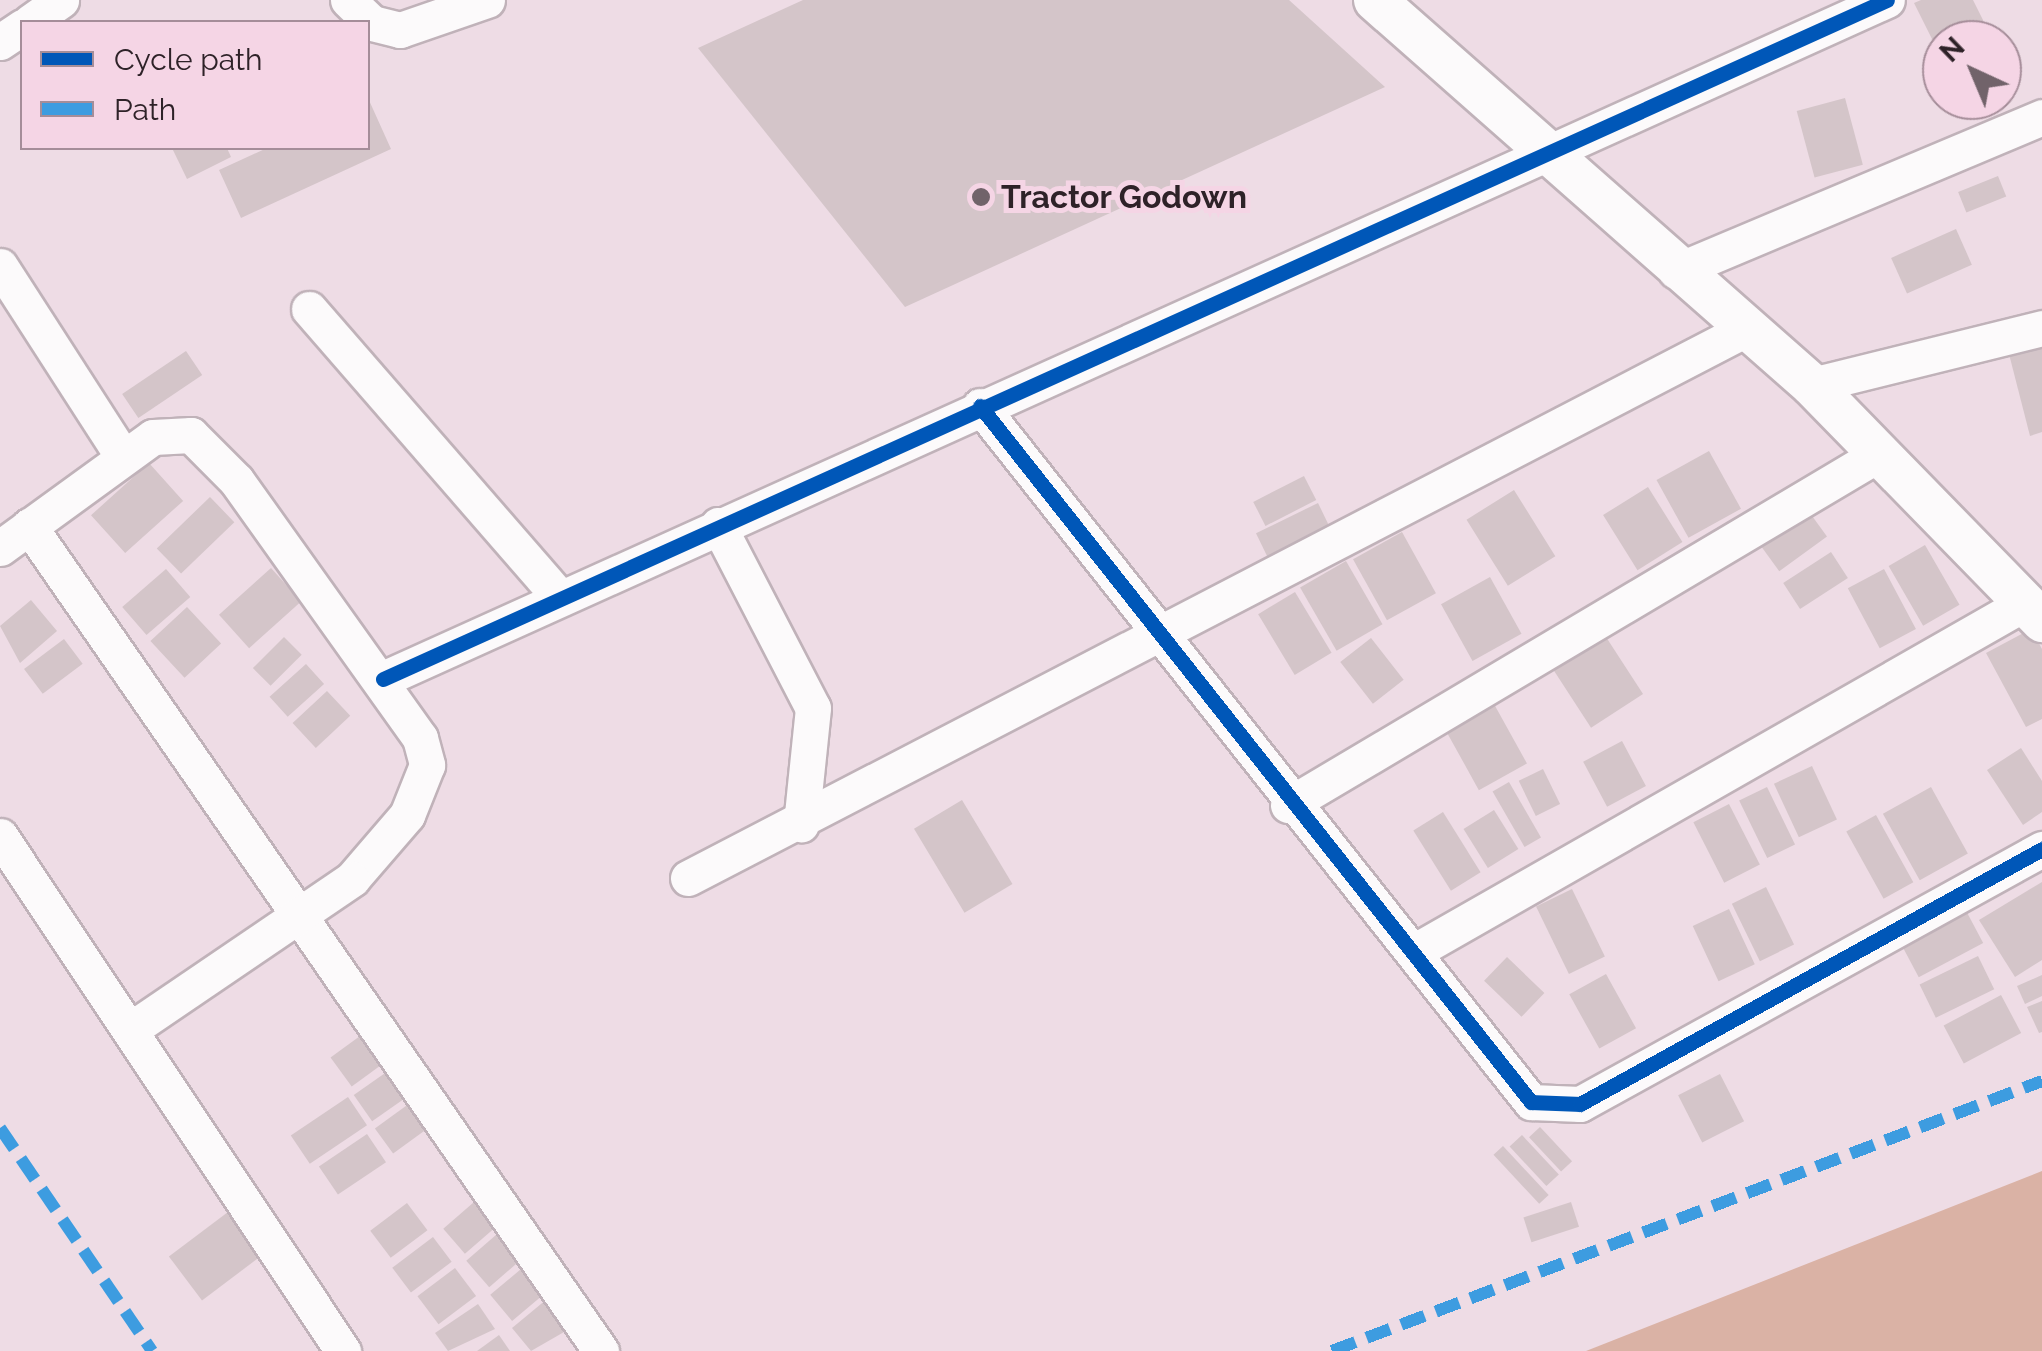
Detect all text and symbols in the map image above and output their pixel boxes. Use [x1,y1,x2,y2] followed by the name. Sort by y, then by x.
[20,20,370,150] legend
[1922,20,2022,120] north arrow
[1933,30,1971,69] text: N
[114,42,262,77] text: Cycle path
[114,92,176,127] text: Path
[1001,178,1248,216] place label: Tractor Godown
[970,186,992,208] marker: Tractor Godown

